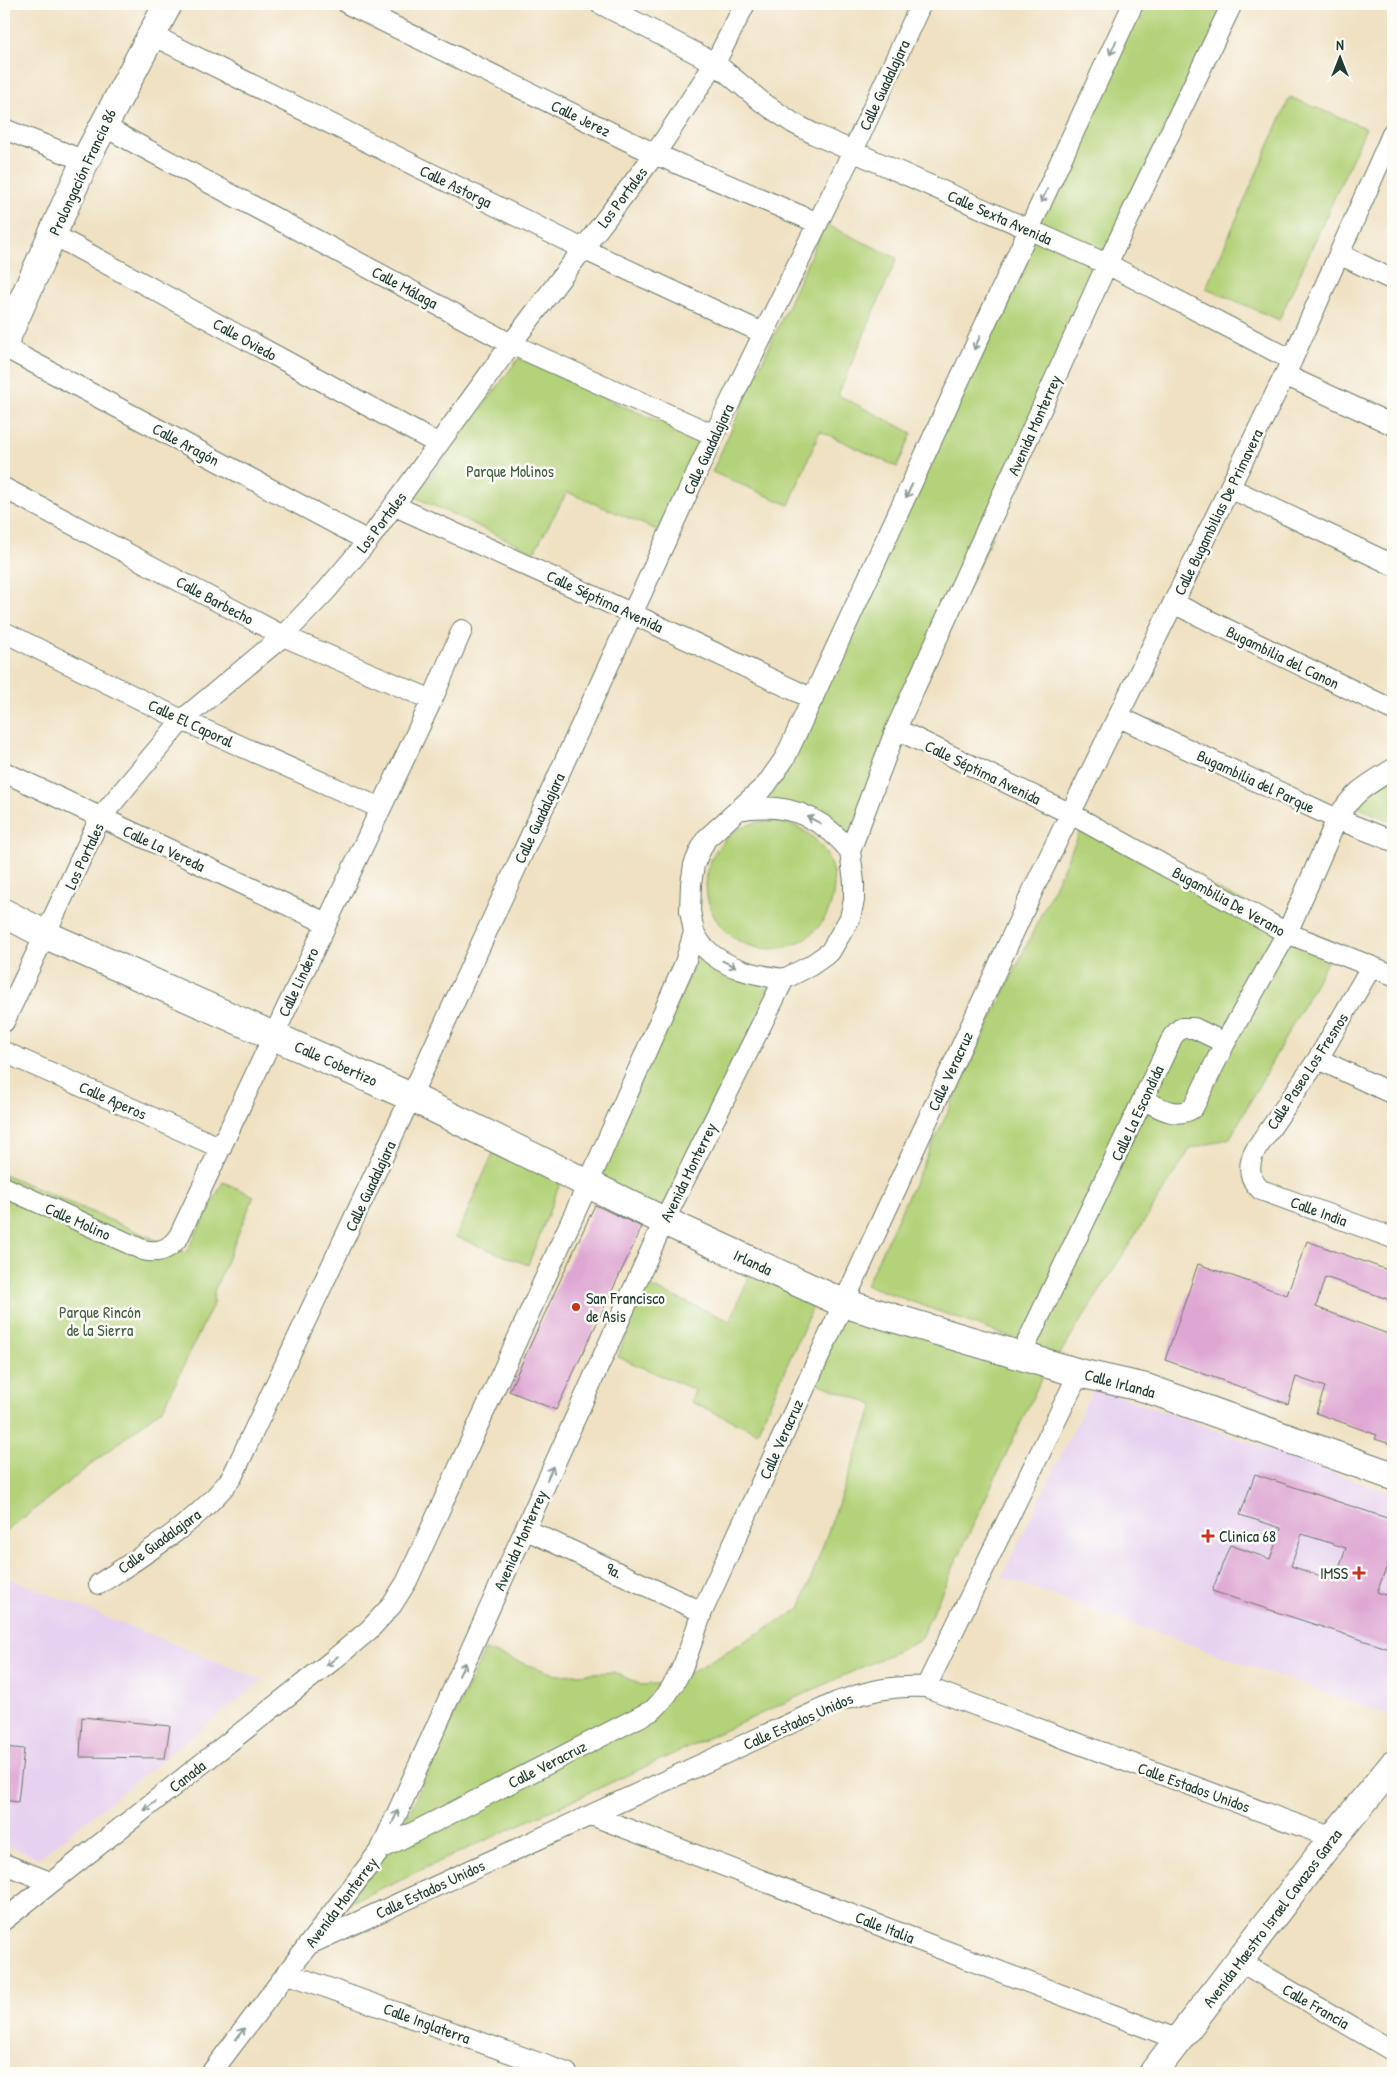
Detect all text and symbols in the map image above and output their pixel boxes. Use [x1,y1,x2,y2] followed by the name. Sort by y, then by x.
[1314,32,1364,82] north arrow
[1336,35,1344,54] text: N
[853,36,915,134] street label: Calle Guadalajara
[1107,40,1117,55] one-way arrow
[548,94,615,142] street label: Calle Jerez
[43,105,121,239] street label: Prolongación Francia 86
[416,159,496,213] street label: Calle Astorga
[592,162,652,232] street label: Los Portales
[944,184,1056,250] street label: Calle Sexta Avenida
[1039,188,1049,203] one-way arrow
[368,260,442,314] street label: Calle Málaga
[209,312,281,366] street label: Calle Oviedo
[971,335,981,350] one-way arrow
[1002,371,1066,479] street label: Avenida Monterrey
[677,400,739,498] street label: Calle Guadalajara
[149,417,223,471] street label: Calle Aragón
[1168,425,1268,599] street label: Calle Bugambilias De Primavera
[466,460,554,482] park label: Parque Molinos
[903,483,913,498] one-way arrow
[351,487,411,557] street label: Los Portales
[543,564,667,638] street label: Calle Séptima Avenida
[172,570,258,630] street label: Calle Barbecho
[1223,620,1343,694] street label: Bugambilia del Canon
[145,694,238,753] street label: Calle El Caporal
[921,734,1045,810] street label: Calle Séptima Avenida
[1194,744,1319,818] street label: Bugambilia del Parque
[508,769,570,867] street label: Calle Guadalajara
[806,815,821,825] one-way arrow
[59,819,109,893] street label: Los Portales
[119,819,209,877] street label: Calle La Vereda
[1169,861,1290,941] street label: Bugambilia De Verano
[272,943,324,1020] street label: Calle Lindero
[721,960,736,969] one-way arrow
[1261,1008,1353,1134] street label: Calle Paseo Los Fresnos
[922,1028,978,1114] street label: Calle Veracruz
[291,1035,381,1091] street label: Calle Cobertizo
[1105,1062,1169,1164] street label: Calle La Escondida
[76,1075,150,1125] street label: Calle Aperos
[654,1118,722,1225] street label: Avenida Monterrey
[339,1137,401,1235] street label: Calle Guadalajara
[1287,1191,1351,1231] street label: Calle India
[42,1197,115,1245] street label: Calle Molino
[730,1244,776,1280] street label: Irlanda
[586,1287,665,1327] place label: San Francisco de Asis
[59,1301,141,1341] park label: Parque Rincón de la Sierra
[570,1301,582,1313] marker: San Francisco de Asis
[1082,1363,1158,1403] street label: Calle Irlanda
[754,1395,808,1482] street label: Calle Veracruz
[546,1466,556,1481] one-way arrow
[488,1486,552,1594] street label: Avenida Monterrey
[113,1503,205,1579] street label: Calle Guadalajara
[1219,1525,1276,1547] place label: Clinica 68
[1201,1529,1215,1543] marker: Clinica 68
[602,1557,626,1583] street label: 9a.
[1320,1562,1349,1584] place label: IMSS
[1352,1566,1366,1580] marker: IMSS
[325,1656,338,1667] one-way arrow
[458,1662,467,1677] one-way arrow
[740,1687,856,1755] street label: Calle Estados Unidos
[504,1735,590,1793] street label: Calle Veracruz
[164,1755,210,1797] street label: Canada
[1135,1756,1253,1818] street label: Calle Estados Unidos
[143,1800,156,1811] one-way arrow
[391,1810,400,1825] one-way arrow
[1197,1824,1347,2012] street label: Avenida Maestro Israel Cavazos Garza
[300,1852,382,1952] street label: Avenida Monterrey
[372,1854,488,1924] street label: Calle Estados Unidos
[852,1906,918,1948] street label: Calle Italia
[1279,1978,1353,2034] street label: Calle Francia
[380,1997,474,2049] street label: Calle Inglaterra
[235,2027,245,2041] one-way arrow

